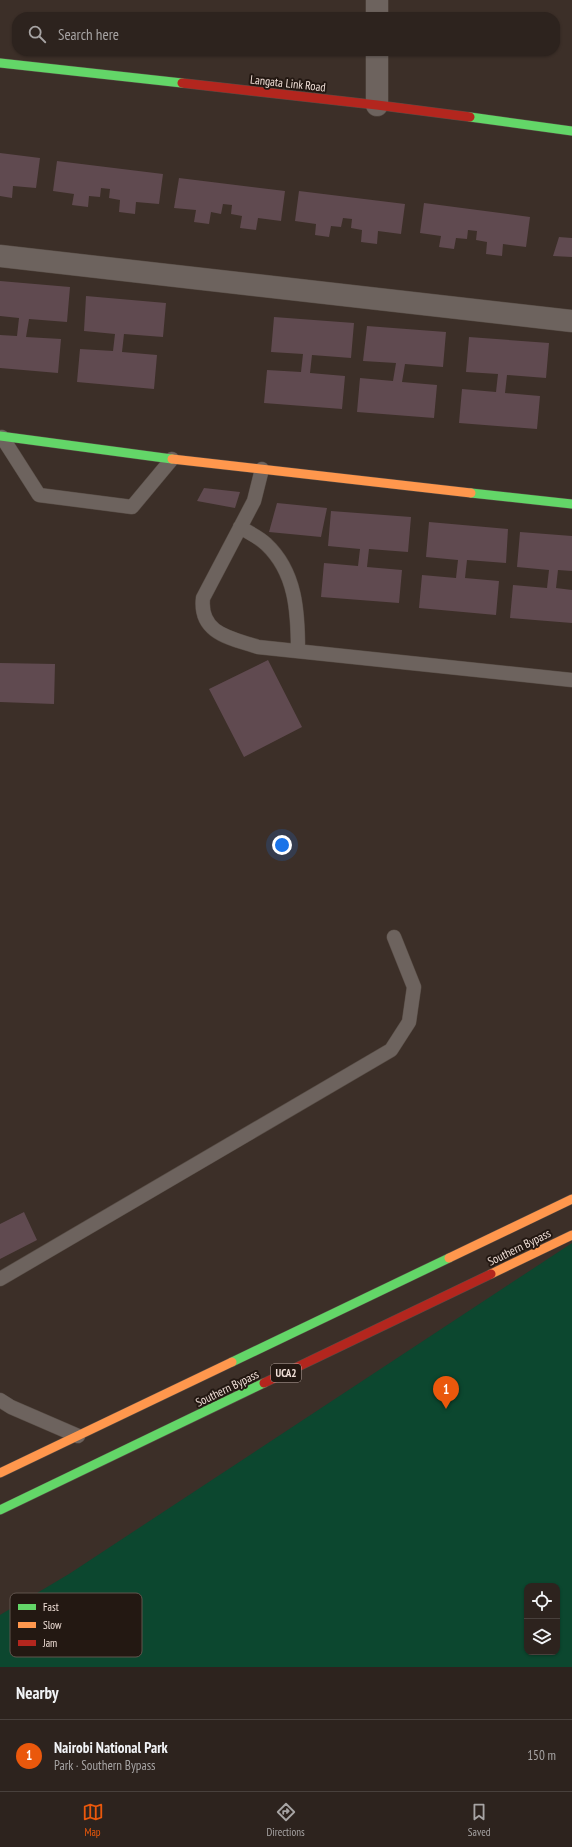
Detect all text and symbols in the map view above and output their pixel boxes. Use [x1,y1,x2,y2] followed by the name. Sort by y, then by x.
[12,12,560,56] search box
[26,23,48,45] icon: search
[58,25,119,44] text: Search here
[250,72,326,94] street label: Langata Link Road
[272,835,292,855] your location
[485,1225,553,1269] street label: Southern Bypass
[271,1364,301,1382] road number: UCA2
[193,1366,261,1410] street label: Southern Bypass
[433,1376,459,1409] pin: 1
[524,1583,560,1655] map controls
[524,1583,560,1619] button: locate
[10,1593,142,1657] legend
[43,1600,59,1614] text: Fast
[43,1618,62,1632] text: Slow
[524,1619,560,1655] button: layers
[42,1636,57,1650] text: Jam
[16,1682,59,1704] text: Nearby
[54,1738,168,1757] text: Nairobi National Park
[26,1747,32,1764] text: 1
[527,1747,556,1764] text: 150 m
[54,1757,155,1774] text: Park · Southern Bypass
[82,1801,104,1839] tab: Map
[267,1801,305,1839] tab: Directions
[468,1801,490,1839] tab: Saved

